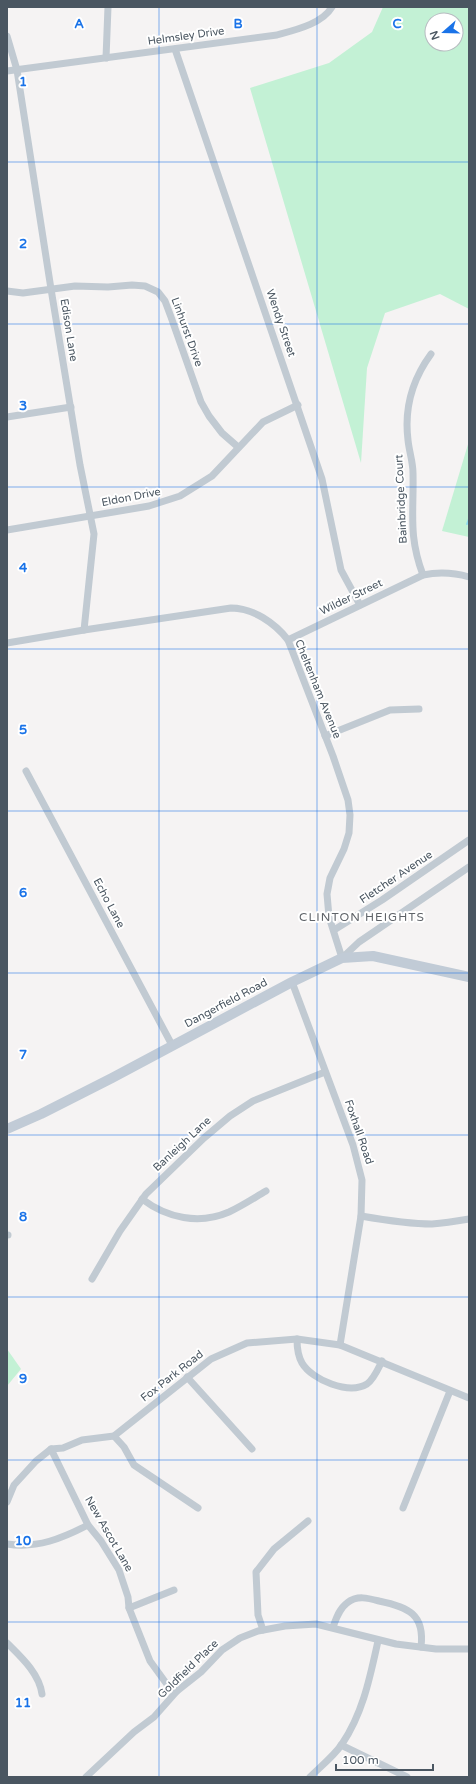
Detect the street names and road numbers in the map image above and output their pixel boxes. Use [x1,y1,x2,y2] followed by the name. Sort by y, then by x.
[147,24,225,48] street label: Helmsley Drive
[263,287,299,359] street label: Wendy Street
[168,296,206,368] street label: Linhurst Drive
[58,298,80,362] street label: Edison Lane
[392,454,410,544] street label: Bainbridge Court
[100,485,162,509] street label: Eldon Drive
[318,576,384,618] street label: Wilder Street
[292,638,344,740] street label: Cheltenham Avenue
[357,848,435,906] street label: Fletcher Avenue
[90,876,128,930] street label: Echo Lane
[182,976,270,1030] street label: Dangerfield Road
[342,1098,376,1166] street label: Foxhall Road
[150,1114,214,1174] street label: Banleigh Lane
[138,1348,206,1404] street label: Fox Park Road
[82,1494,136,1574] street label: New Ascot Lane
[155,1637,221,1701] street label: Goldfield Place

